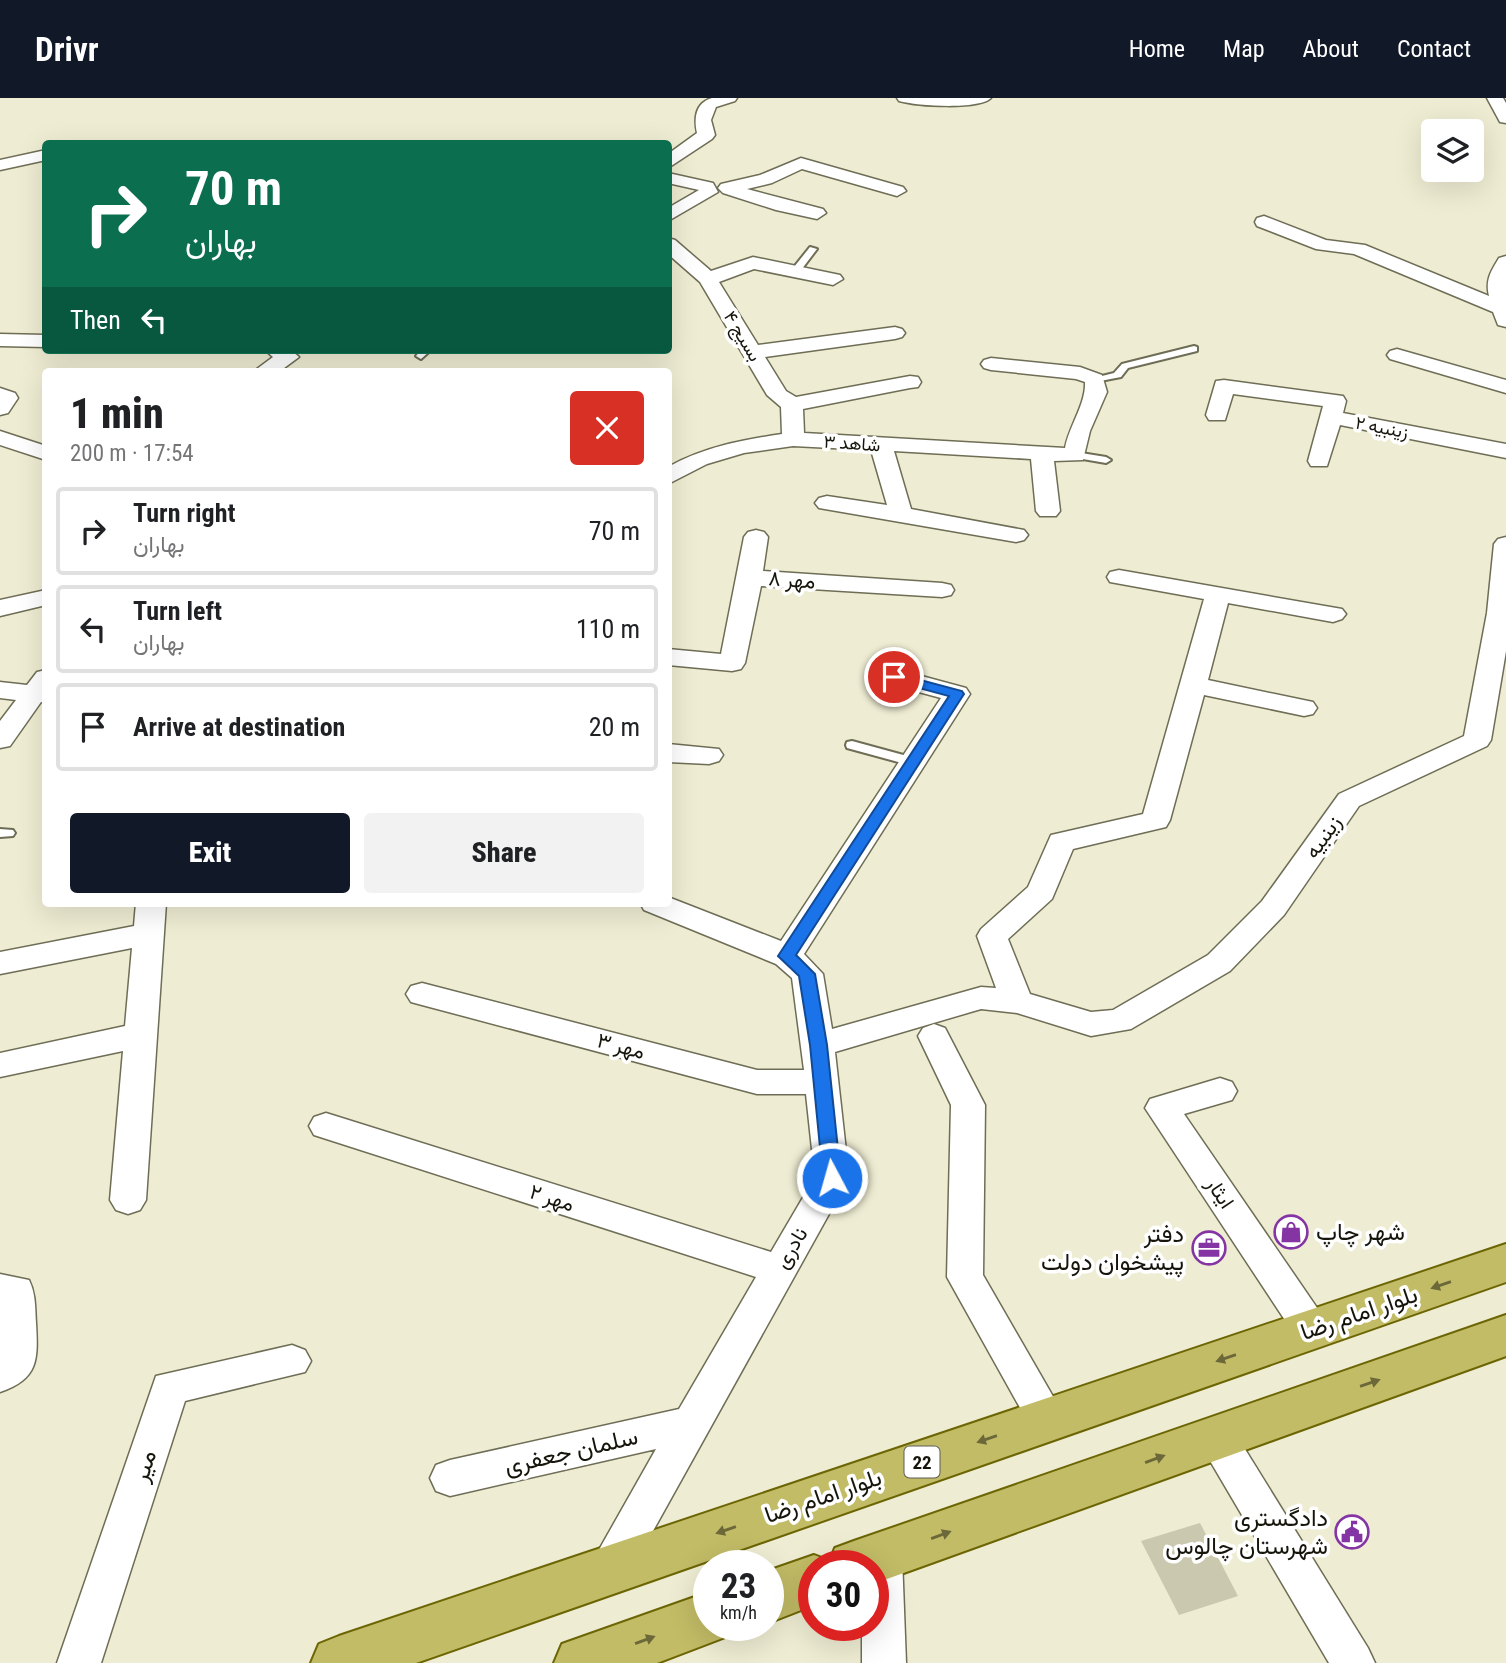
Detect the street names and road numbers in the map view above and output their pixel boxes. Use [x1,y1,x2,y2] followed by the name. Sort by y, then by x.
[718,307,766,366] street label: بسیج ۴
[1354,412,1410,443] street label: زینبیه ۲
[823,431,881,455] street label: شاهد ۳
[768,566,816,595] street label: مهر ۸
[1300,811,1347,864] street label: زینبیه
[594,1028,647,1065] street label: مهر ۳
[1200,1172,1239,1214] street label: ایثار
[526,1180,577,1217] street label: مهر ۲
[769,1223,813,1273] street label: نادری
[1297,1280,1422,1348] street label: بلوار امام رضا
[501,1422,641,1481] street label: سلمان جعفری
[904,1446,940,1478] road number: 22
[125,1447,163,1487] street label: میر
[761,1463,886,1531] street label: بلوار امام رضا

